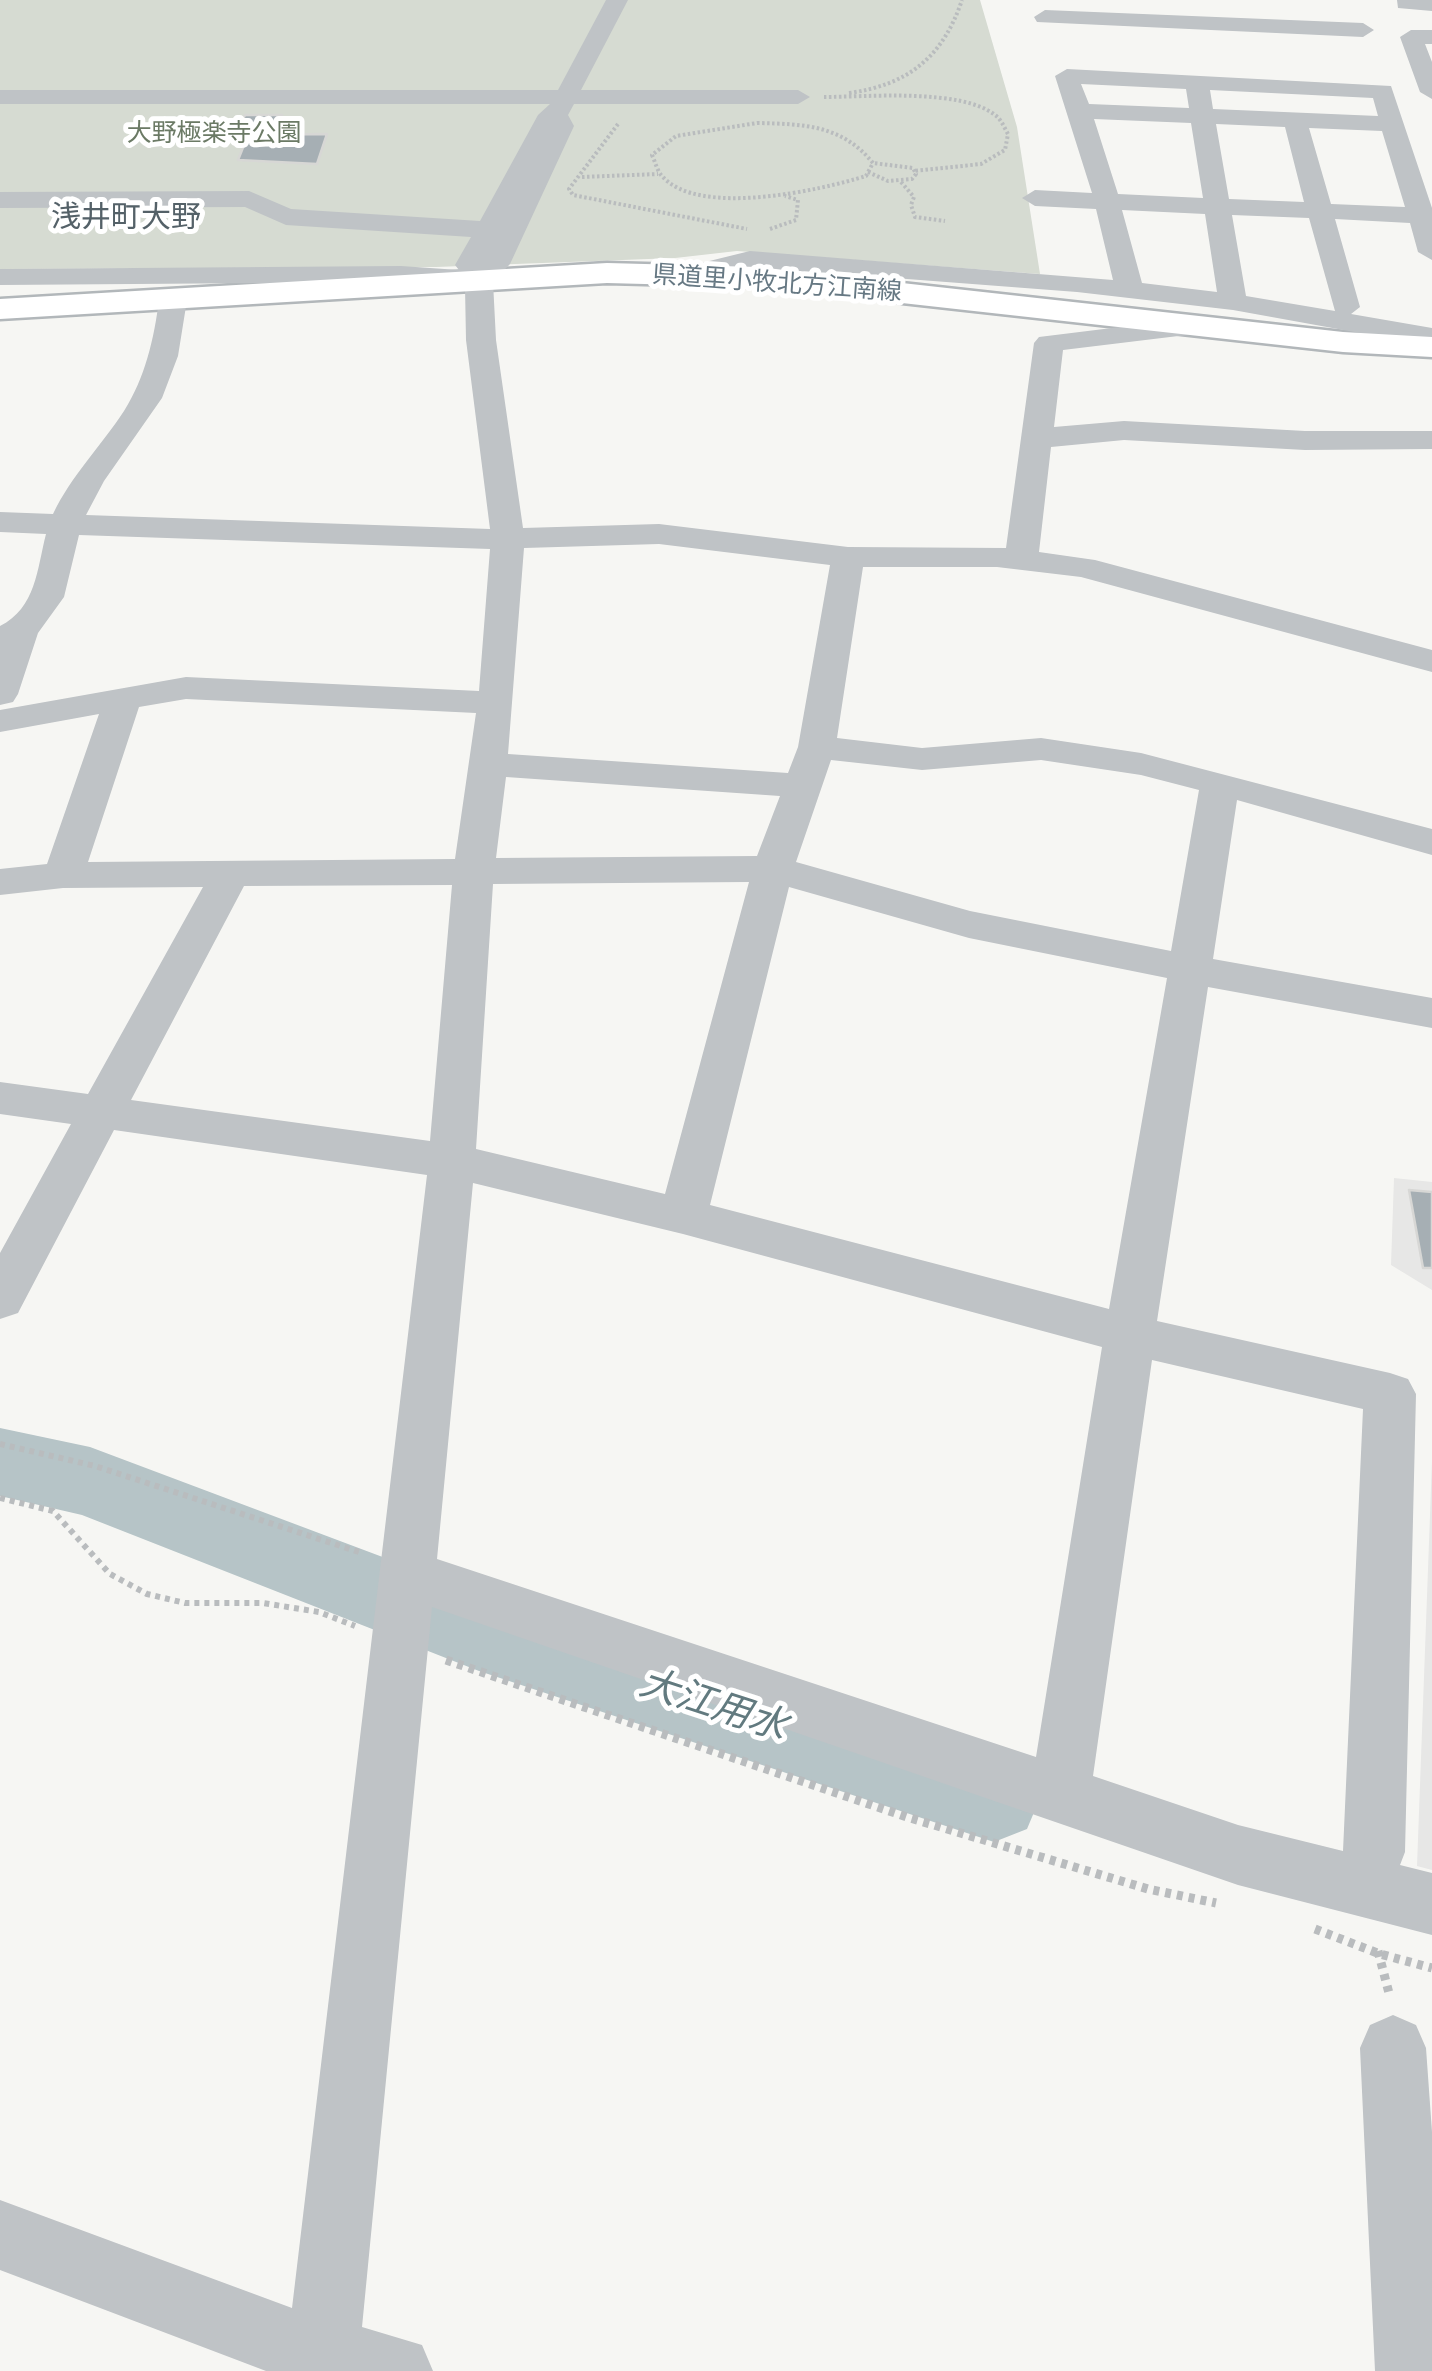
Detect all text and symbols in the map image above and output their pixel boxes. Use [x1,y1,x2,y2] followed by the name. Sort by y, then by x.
[127,119,301,149] park label: 大野極楽寺公園
[51,200,201,236] district label: 浅井町大野
[651,260,903,308] street label: 県道里小牧北方江南線
[634,1661,792,1751] water label: 大江用水

